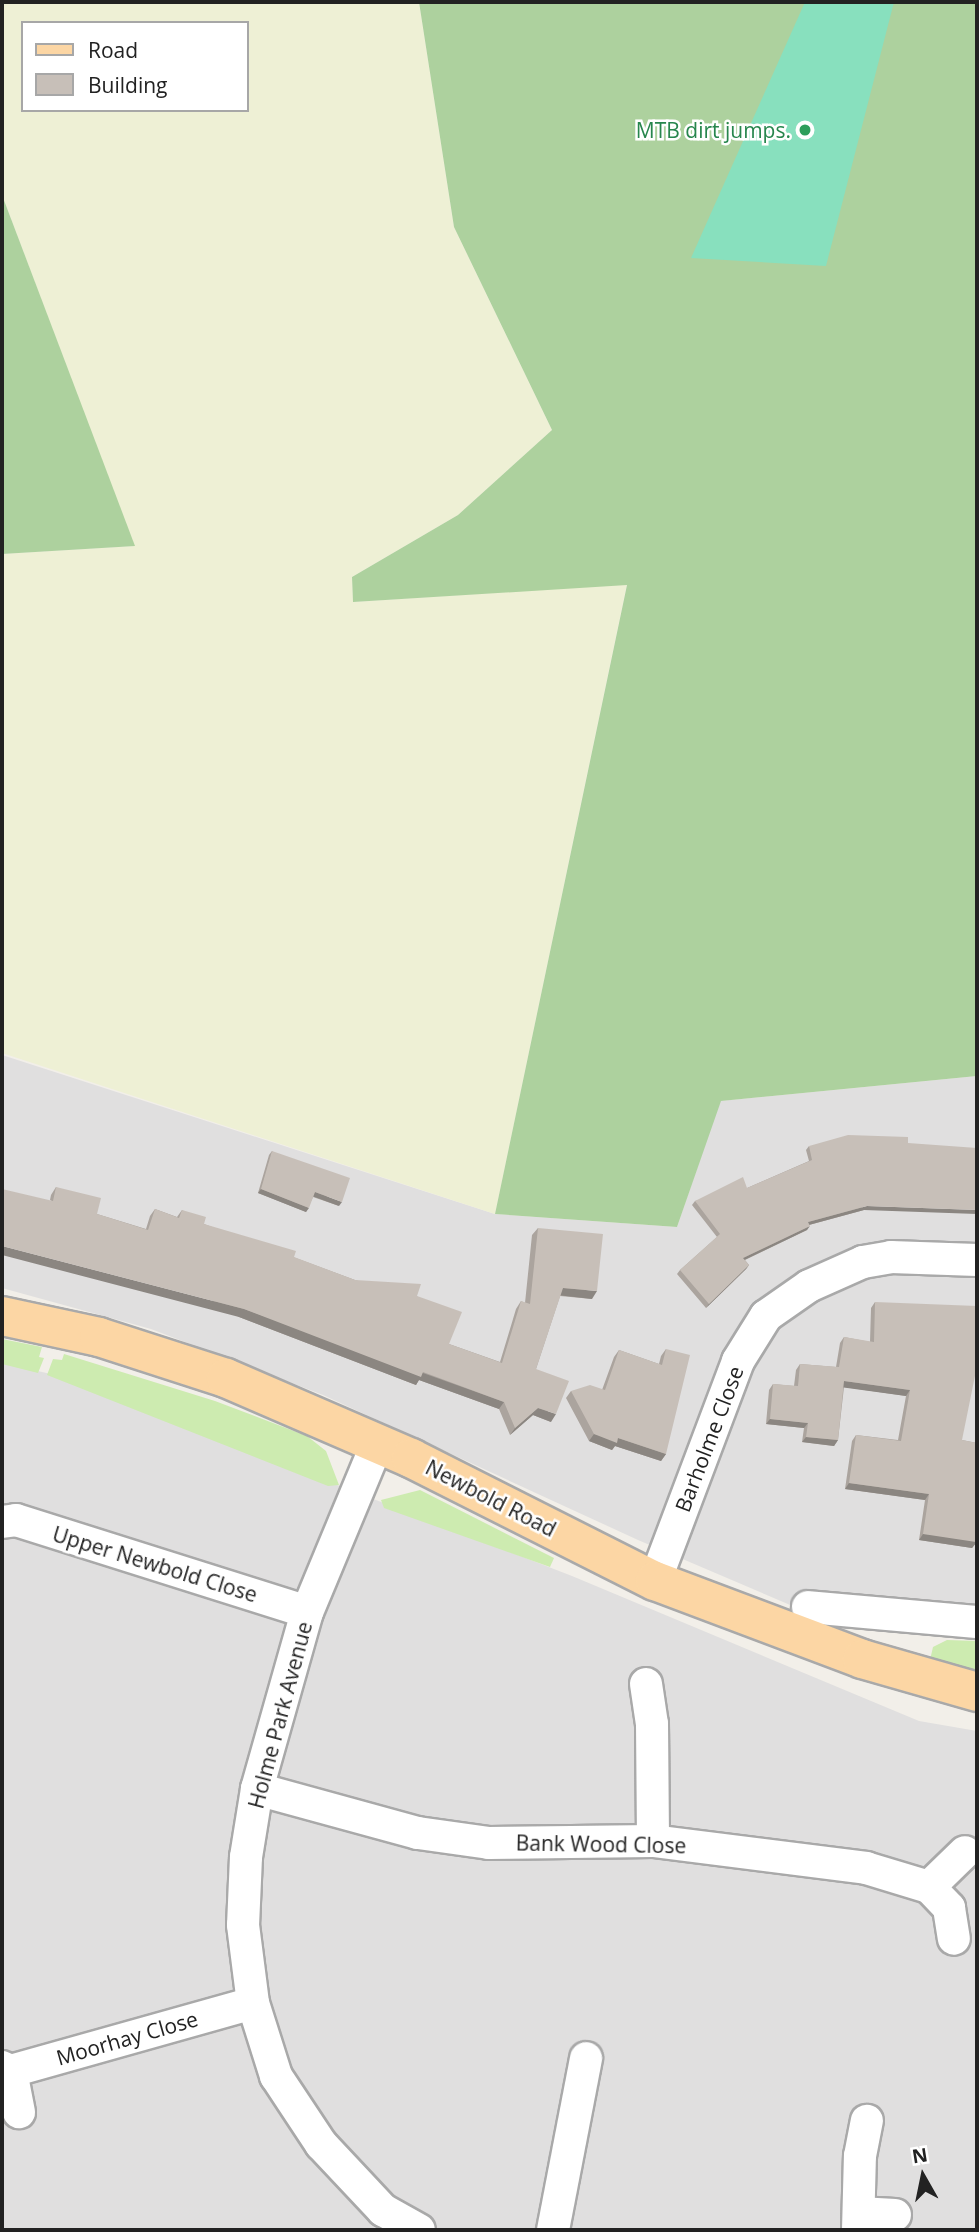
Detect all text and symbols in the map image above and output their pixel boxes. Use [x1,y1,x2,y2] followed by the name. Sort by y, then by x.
[21,21,248,112] legend
[88,36,138,64] text: Road
[88,71,167,99] text: Building
[636,117,791,143] place label: MTB dirt jumps.
[797,122,813,138] marker: MTB dirt jumps.
[670,1362,748,1516] street label: Barholme Close
[422,1454,560,1542] street label: Newbold Road
[50,1521,260,1607] street label: Upper Newbold Close
[243,1619,317,1811] street label: Holme Park Avenue
[516,1830,686,1858] street label: Bank Wood Close
[53,2006,201,2070] street label: Moorhay Close
[888,2141,958,2211] north arrow
[910,2141,929,2169] text: N

